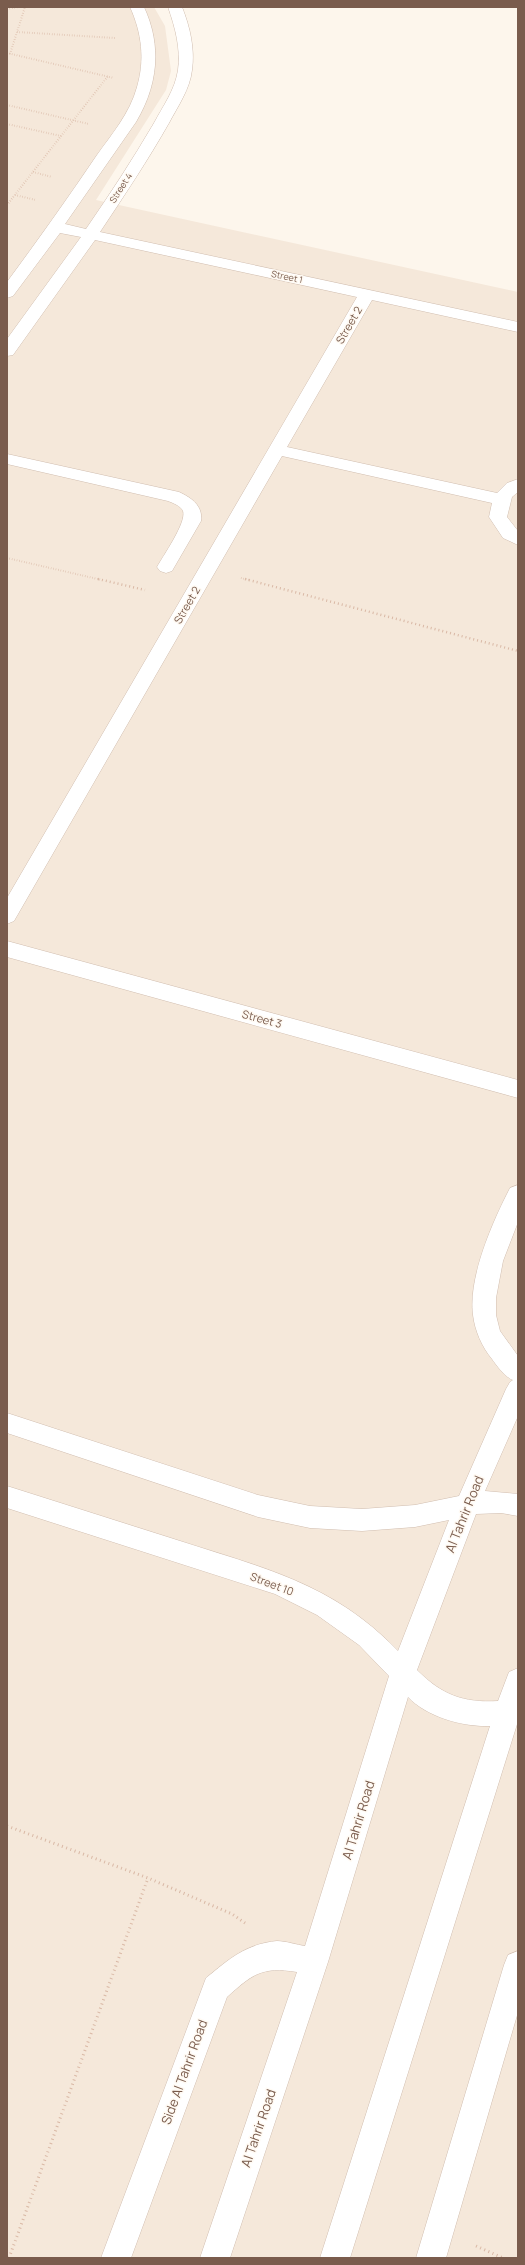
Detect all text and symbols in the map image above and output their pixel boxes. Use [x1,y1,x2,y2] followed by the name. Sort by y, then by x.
[106,170,135,205] street label: Street 4
[270,267,304,286] street label: Street 1
[332,303,365,346] street label: Street 2
[170,583,203,626] street label: Street 2
[241,1006,284,1031] street label: Street 3
[440,1473,488,1555] street label: Al Tahrir Road
[248,1568,296,1599] street label: Street 10
[337,1778,379,1862] street label: Al Tahrir Road
[157,2017,211,2127] street label: Side Al Tahrir Road
[236,2087,280,2169] street label: Al Tahrir Road

